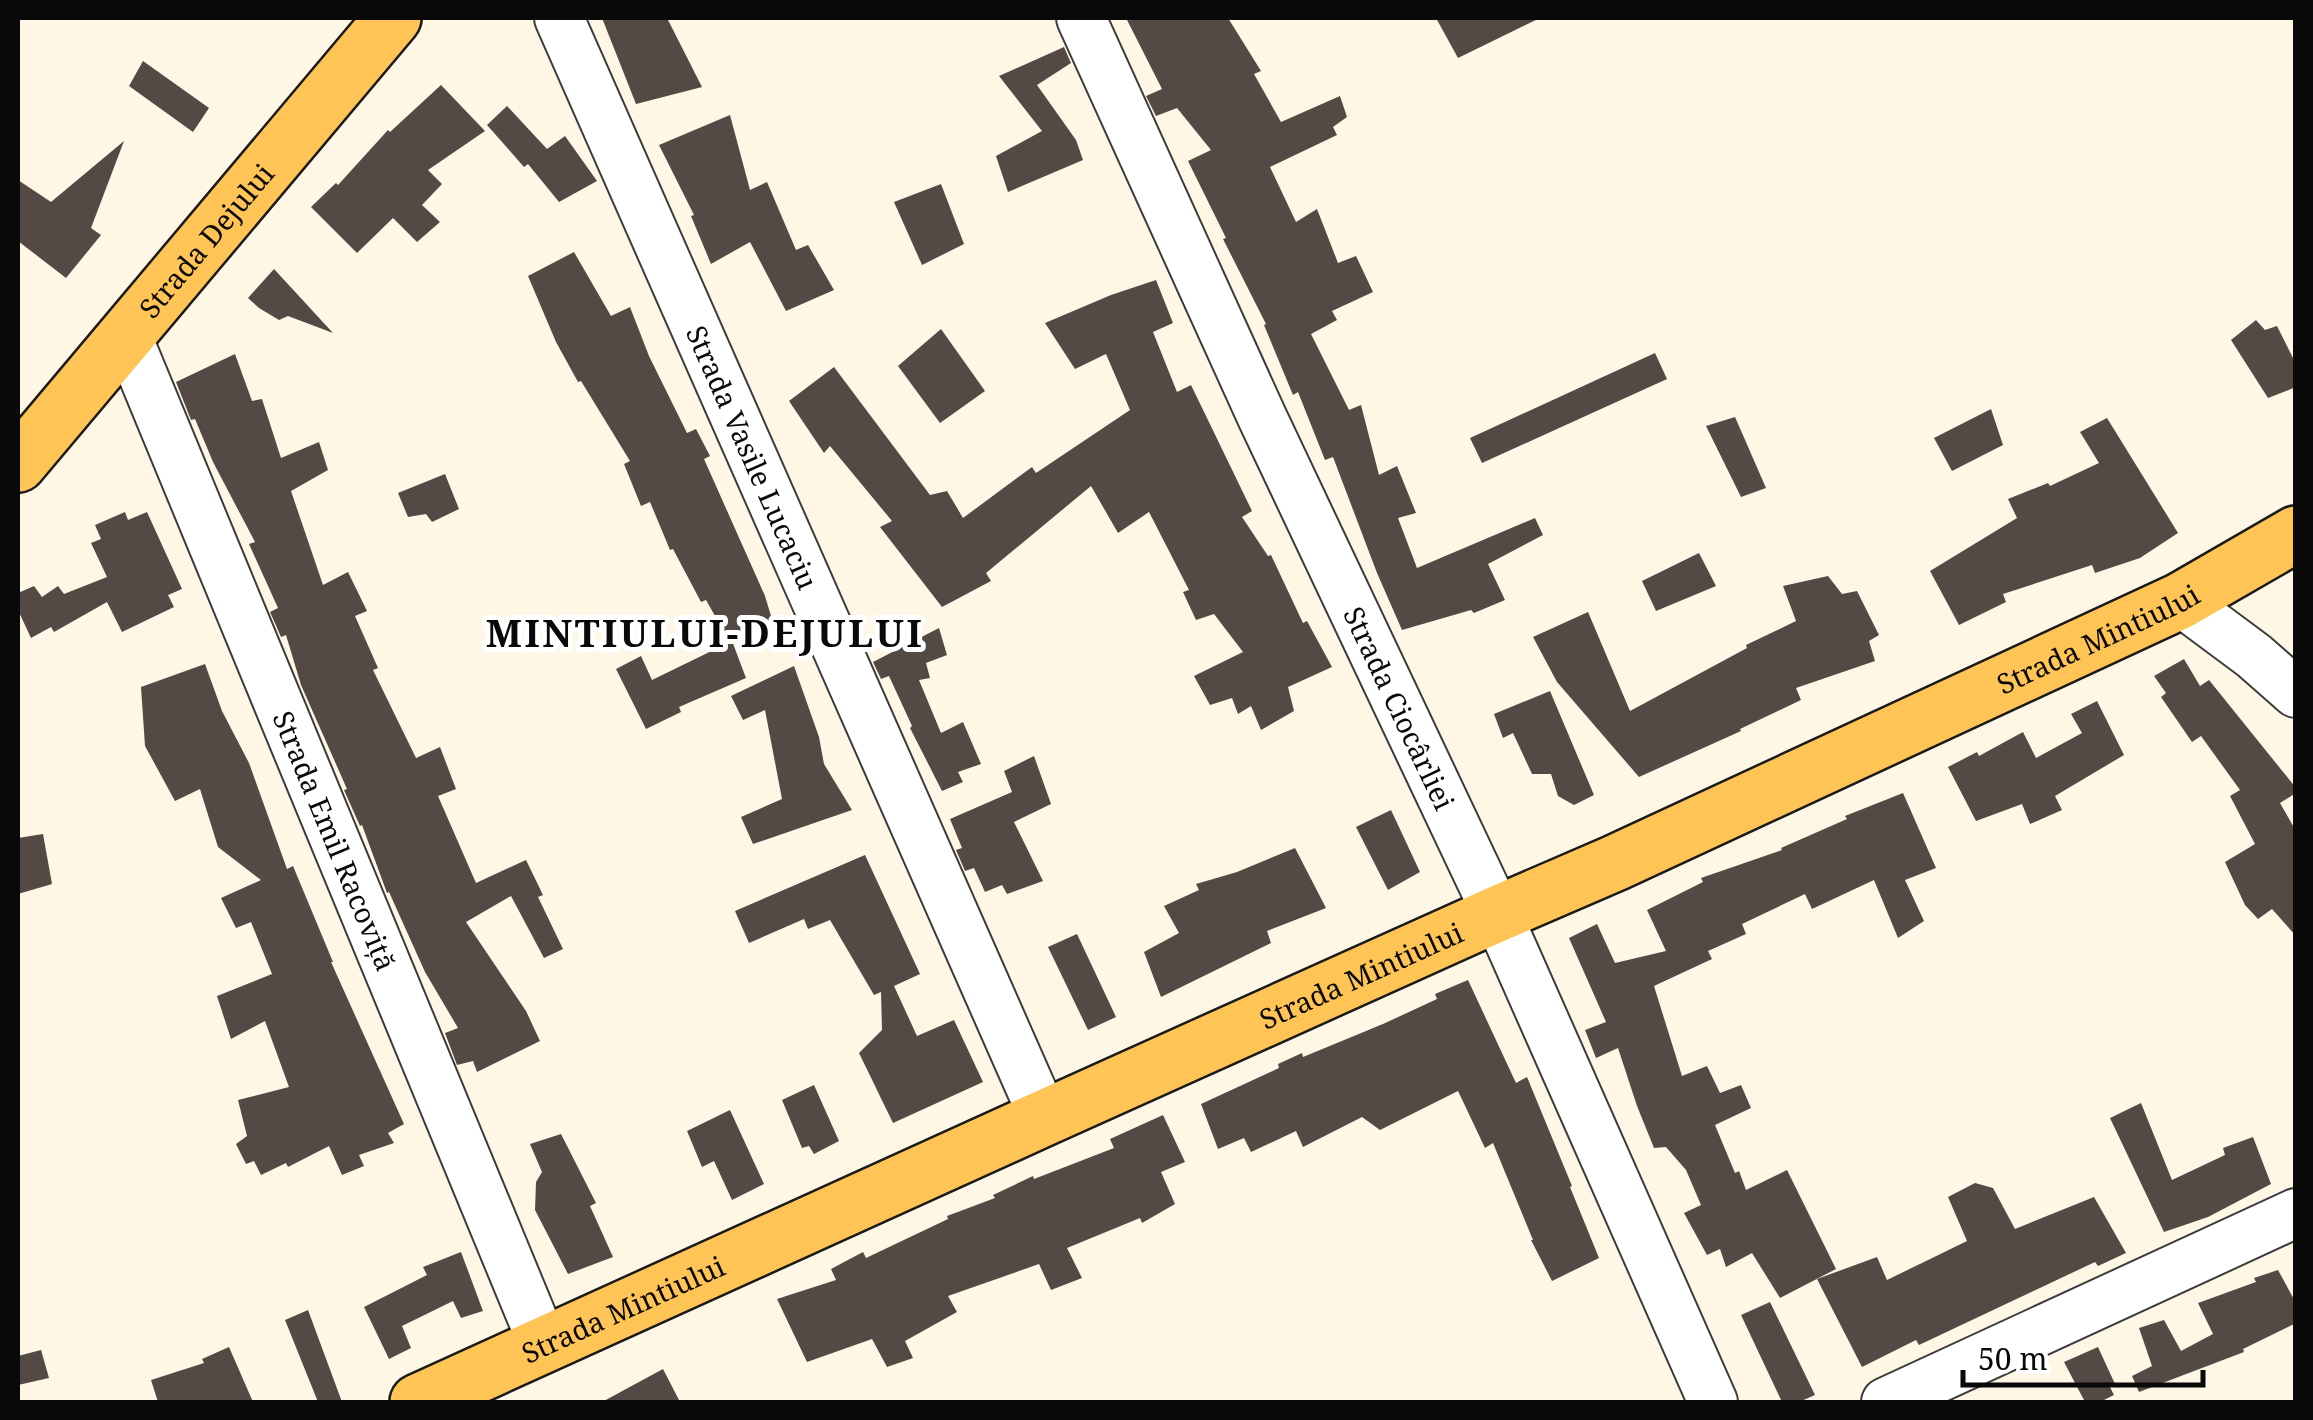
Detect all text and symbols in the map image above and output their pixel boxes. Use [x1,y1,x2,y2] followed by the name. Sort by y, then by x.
[130,155,282,326] street label: Strada Dejului
[678,319,828,595] street label: Strada Vasile Lucaciu
[1990,575,2206,702] street label: Strada Mintiului
[1335,600,1464,816] street label: Strada Ciocârliei
[486,606,924,658] district label: MINTIULUI-DEJULUI
[265,705,406,976] street label: Strada Emil Racoviță
[1253,913,1469,1038] street label: Strada Mintiului
[515,1246,731,1372] street label: Strada Mintiului
[1963,1325,2203,1387] scale bar
[1978,1338,2048,1379] text: 50 m

